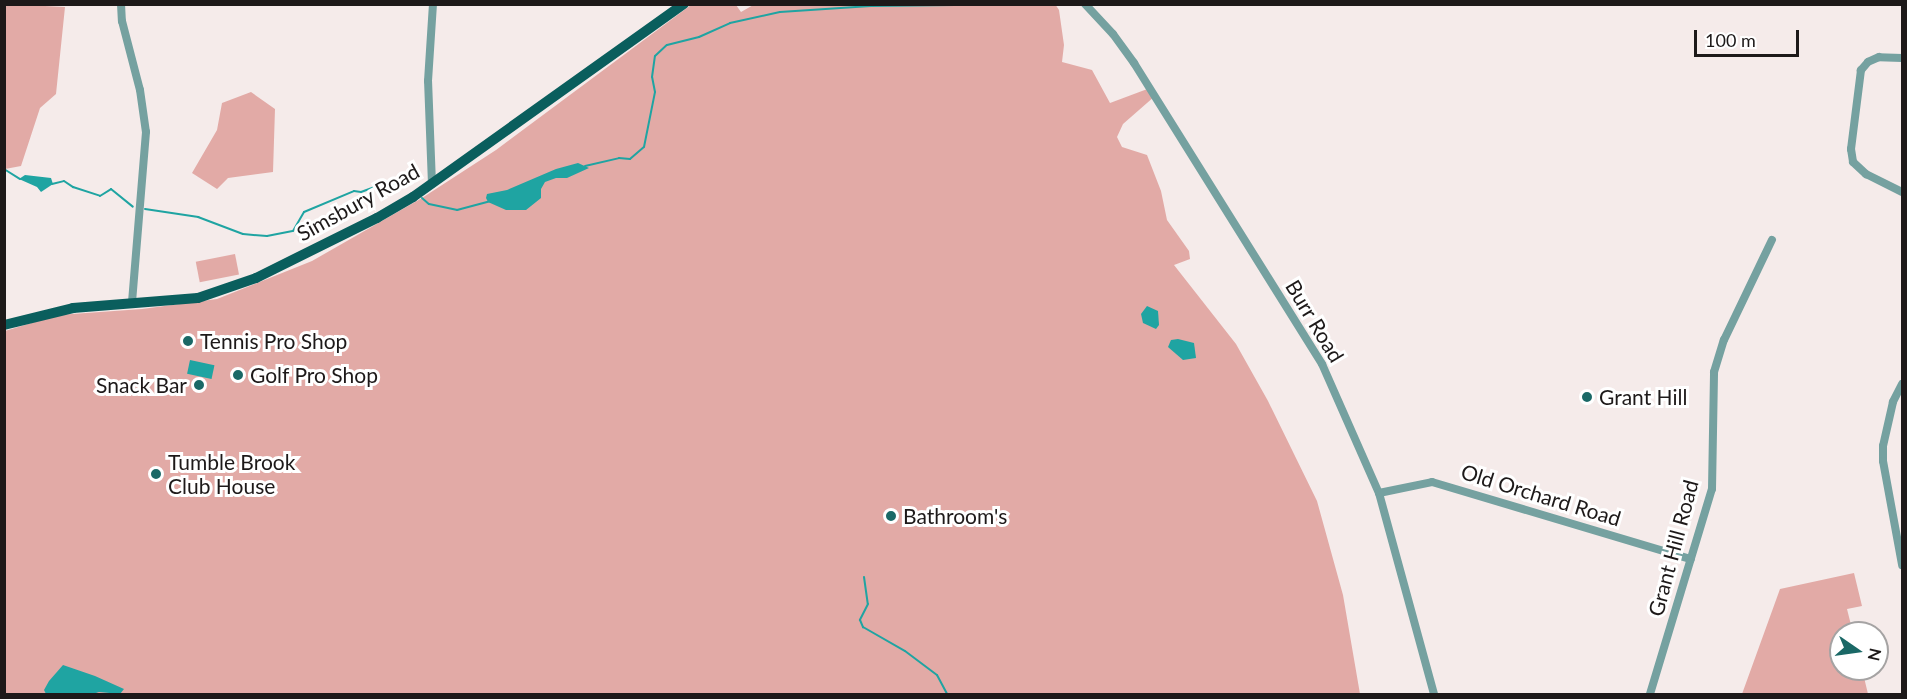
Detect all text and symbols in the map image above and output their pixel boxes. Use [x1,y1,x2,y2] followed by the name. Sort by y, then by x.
[1697,18,1802,56] scale bar
[1705,29,1756,51] text: 100 m
[292,158,424,246] street label: Simsbury Road
[1280,275,1350,367] street label: Burr Road
[200,328,347,354] place label: Tennis Pro Shop
[181,334,195,348] marker: Tennis Pro Shop
[250,362,378,388] place label: Golf Pro Shop
[231,368,245,382] marker: Golf Pro Shop
[96,372,187,398] place label: Snack Bar
[192,378,206,392] marker: Snack Bar
[1599,384,1687,410] place label: Grant Hill
[1580,390,1594,404] marker: Grant Hill
[168,449,295,499] place label: Tumble Brook Club House
[1458,459,1624,531] street label: Old Orchard Road
[149,467,163,481] marker: Tumble Brook Club House
[1643,477,1703,619] street label: Grant Hill Road
[903,503,1007,529] place label: Bathroom's
[884,509,898,523] marker: Bathroom's
[1829,621,1889,681] north arrow
[1864,647,1886,663] text: N

